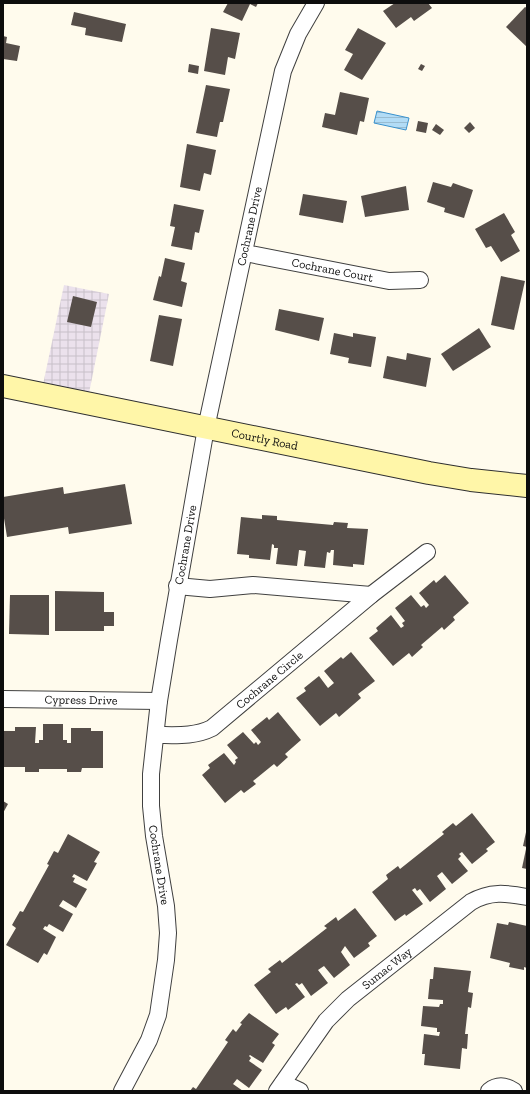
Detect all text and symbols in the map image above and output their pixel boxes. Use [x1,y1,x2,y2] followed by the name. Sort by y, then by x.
[234,185,265,267] street label: Cochrane Drive
[291,255,375,285] street label: Cochrane Court
[230,426,300,453] street label: Courtly Road
[172,504,199,586] street label: Cochrane Drive
[233,648,306,712] street label: Cochrane Circle
[45,693,118,707] street label: Cypress Drive
[146,824,172,906] street label: Cochrane Drive
[359,944,415,992] street label: Sumac Way

